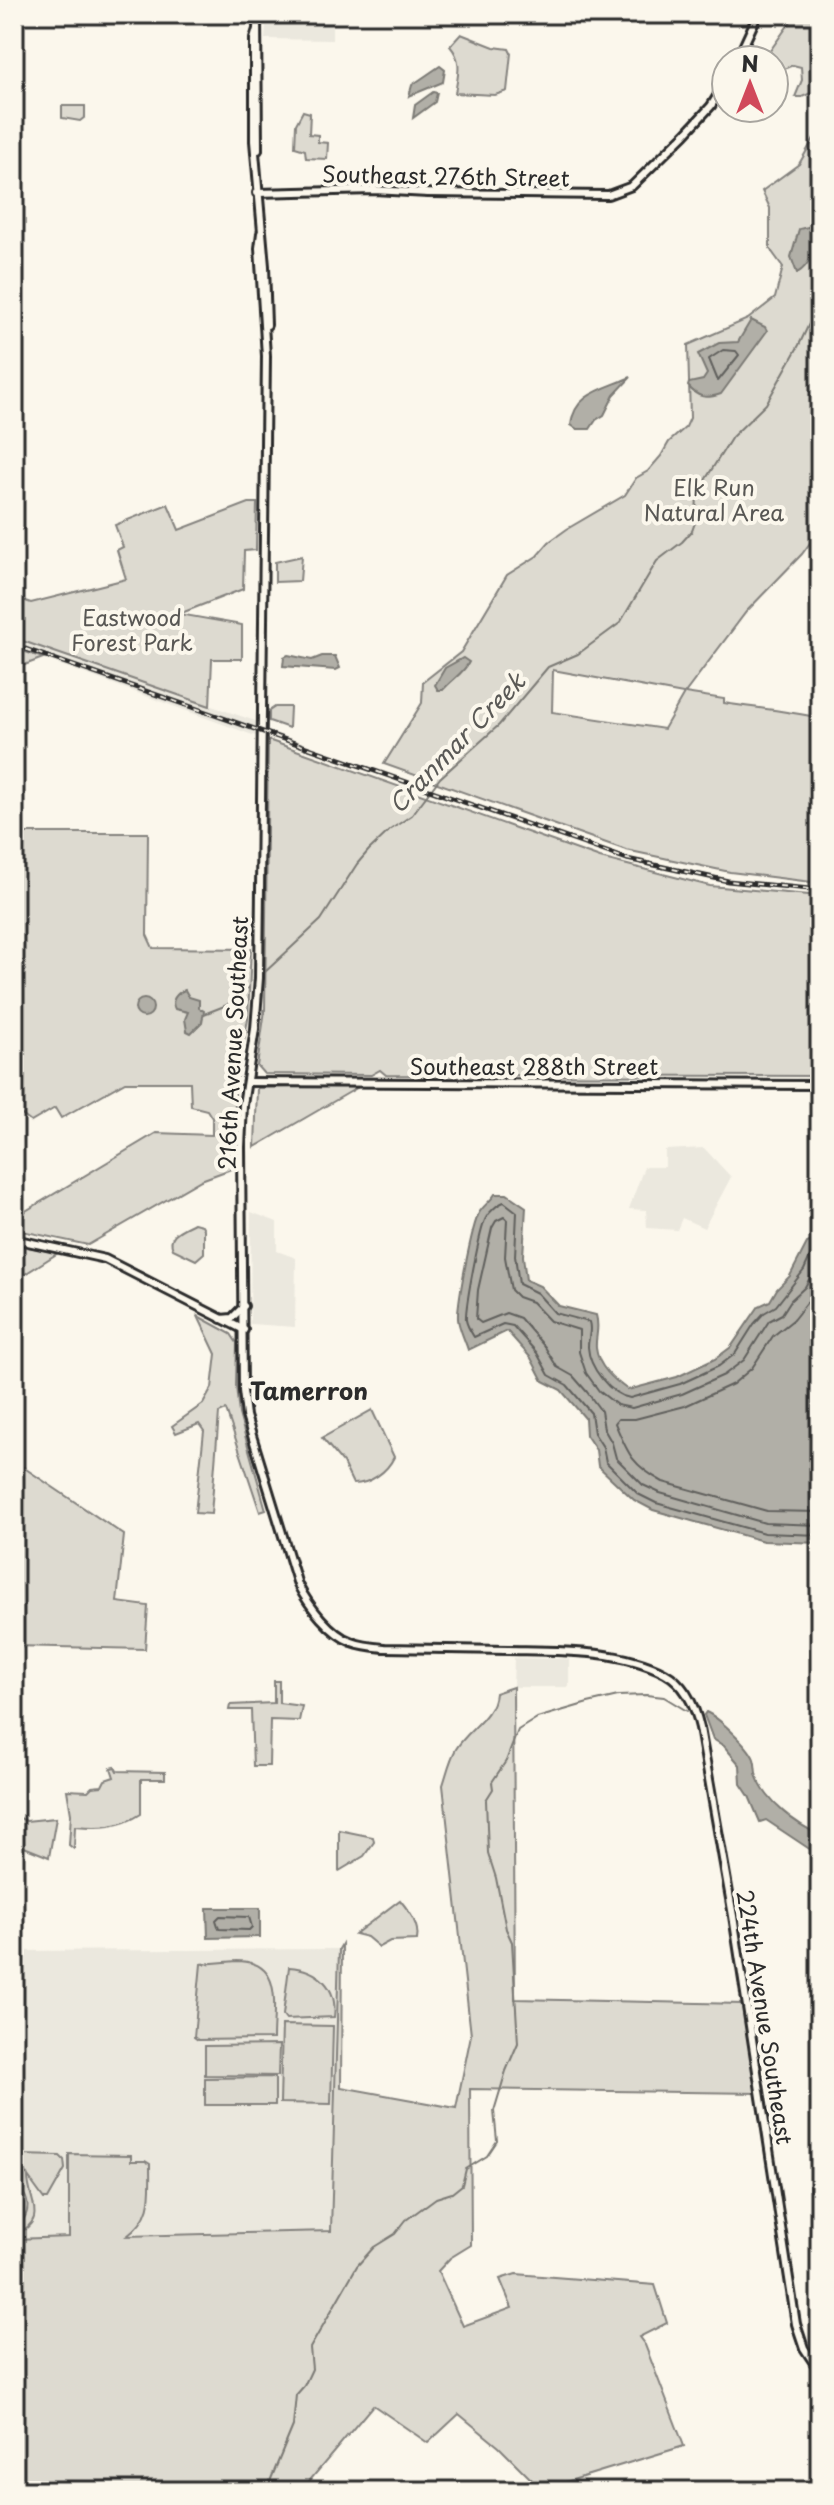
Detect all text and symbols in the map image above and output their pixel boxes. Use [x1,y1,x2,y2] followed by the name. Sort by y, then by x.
[710,44,790,124] north arrow
[741,46,759,79] text: N
[322,156,570,194] street label: Southeast 276th Street
[644,470,784,528] park label: Elk Run Natural Area
[71,600,193,658] park label: Eastwood Forest Park
[379,663,534,820] water label: Cranmar Creek
[209,915,255,1171] street label: 216th Avenue Southeast
[410,1049,658,1082] street label: Southeast 288th Street
[250,1372,368,1408] district label: Tamerron
[730,1887,802,2147] street label: 224th Avenue Southeast

